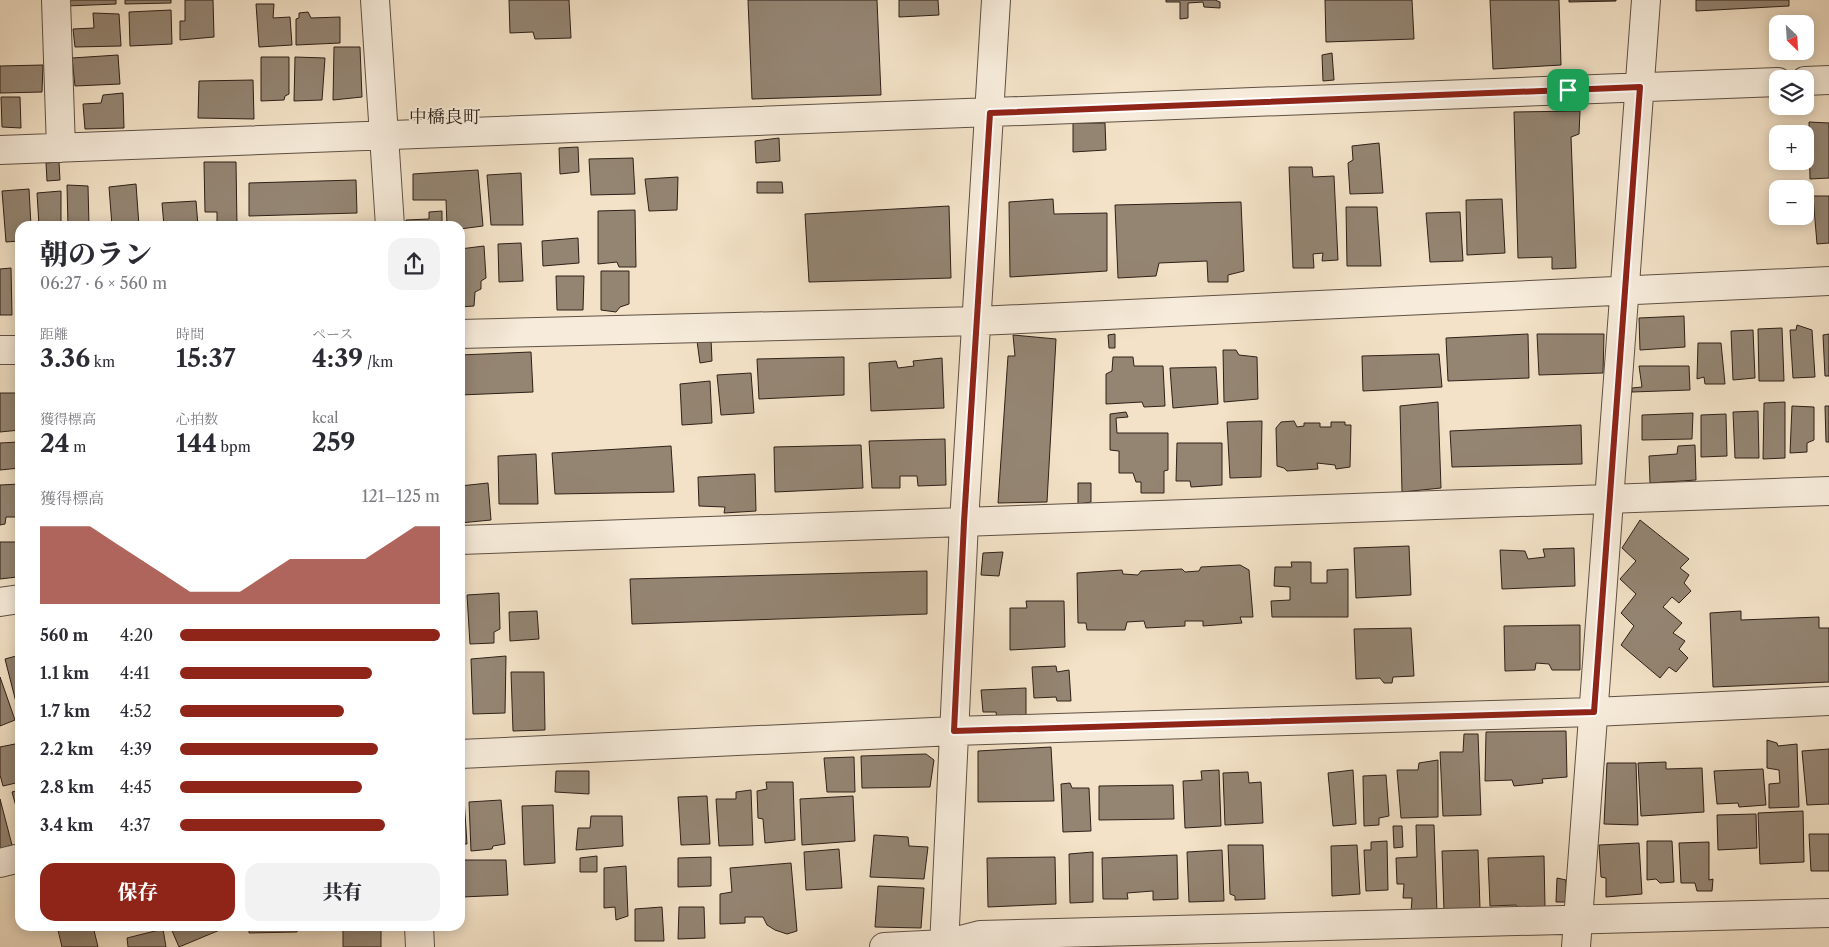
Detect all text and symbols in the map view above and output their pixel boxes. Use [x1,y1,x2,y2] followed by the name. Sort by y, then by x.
[1769,15,1814,60] north arrow
[1769,15,1814,225] map controls
[1547,69,1589,111] pin
[1769,70,1814,115] button: layers
[1554,76,1582,104] icon: arrive
[409,106,481,128] district label: 中橋良町
[1769,125,1814,170] button: +
[1769,180,1814,225] button: −
[40,237,152,271] text: 朝のラン
[388,238,440,290] button: share
[40,273,167,293] text: 06:27 · 6 × 560 m
[40,325,68,343] text: 距離
[176,325,204,343] text: 時間
[312,325,353,343] text: ペース
[40,343,90,374] text: 3.36
[176,343,236,374] text: 15:37
[312,343,363,374] text: 4:39
[90,353,115,371] text: km
[363,353,393,371] text: /km
[312,409,338,427] text: kcal
[40,410,96,428] text: 獲得標高
[176,410,218,428] text: 心拍数
[312,427,355,458] text: 259
[40,428,70,459] text: 24
[176,428,217,459] text: 144
[70,438,86,456] text: m
[217,438,251,456] text: bpm
[362,486,440,506] text: 121–125 m
[40,488,104,508] text: 獲得標高
[40,625,89,645] text: 560 m
[120,625,153,645] text: 4:20
[40,663,89,683] text: 1.1 km
[120,663,150,683] text: 4:41
[40,701,90,721] text: 1.7 km
[120,701,152,721] text: 4:52
[40,739,94,759] text: 2.2 km
[120,739,152,759] text: 4:39
[40,777,94,797] text: 2.8 km
[120,777,152,797] text: 4:45
[40,815,93,835] text: 3.4 km
[120,815,150,835] text: 4:37
[40,863,235,921] button: 保存
[245,863,440,921] button: 共有

